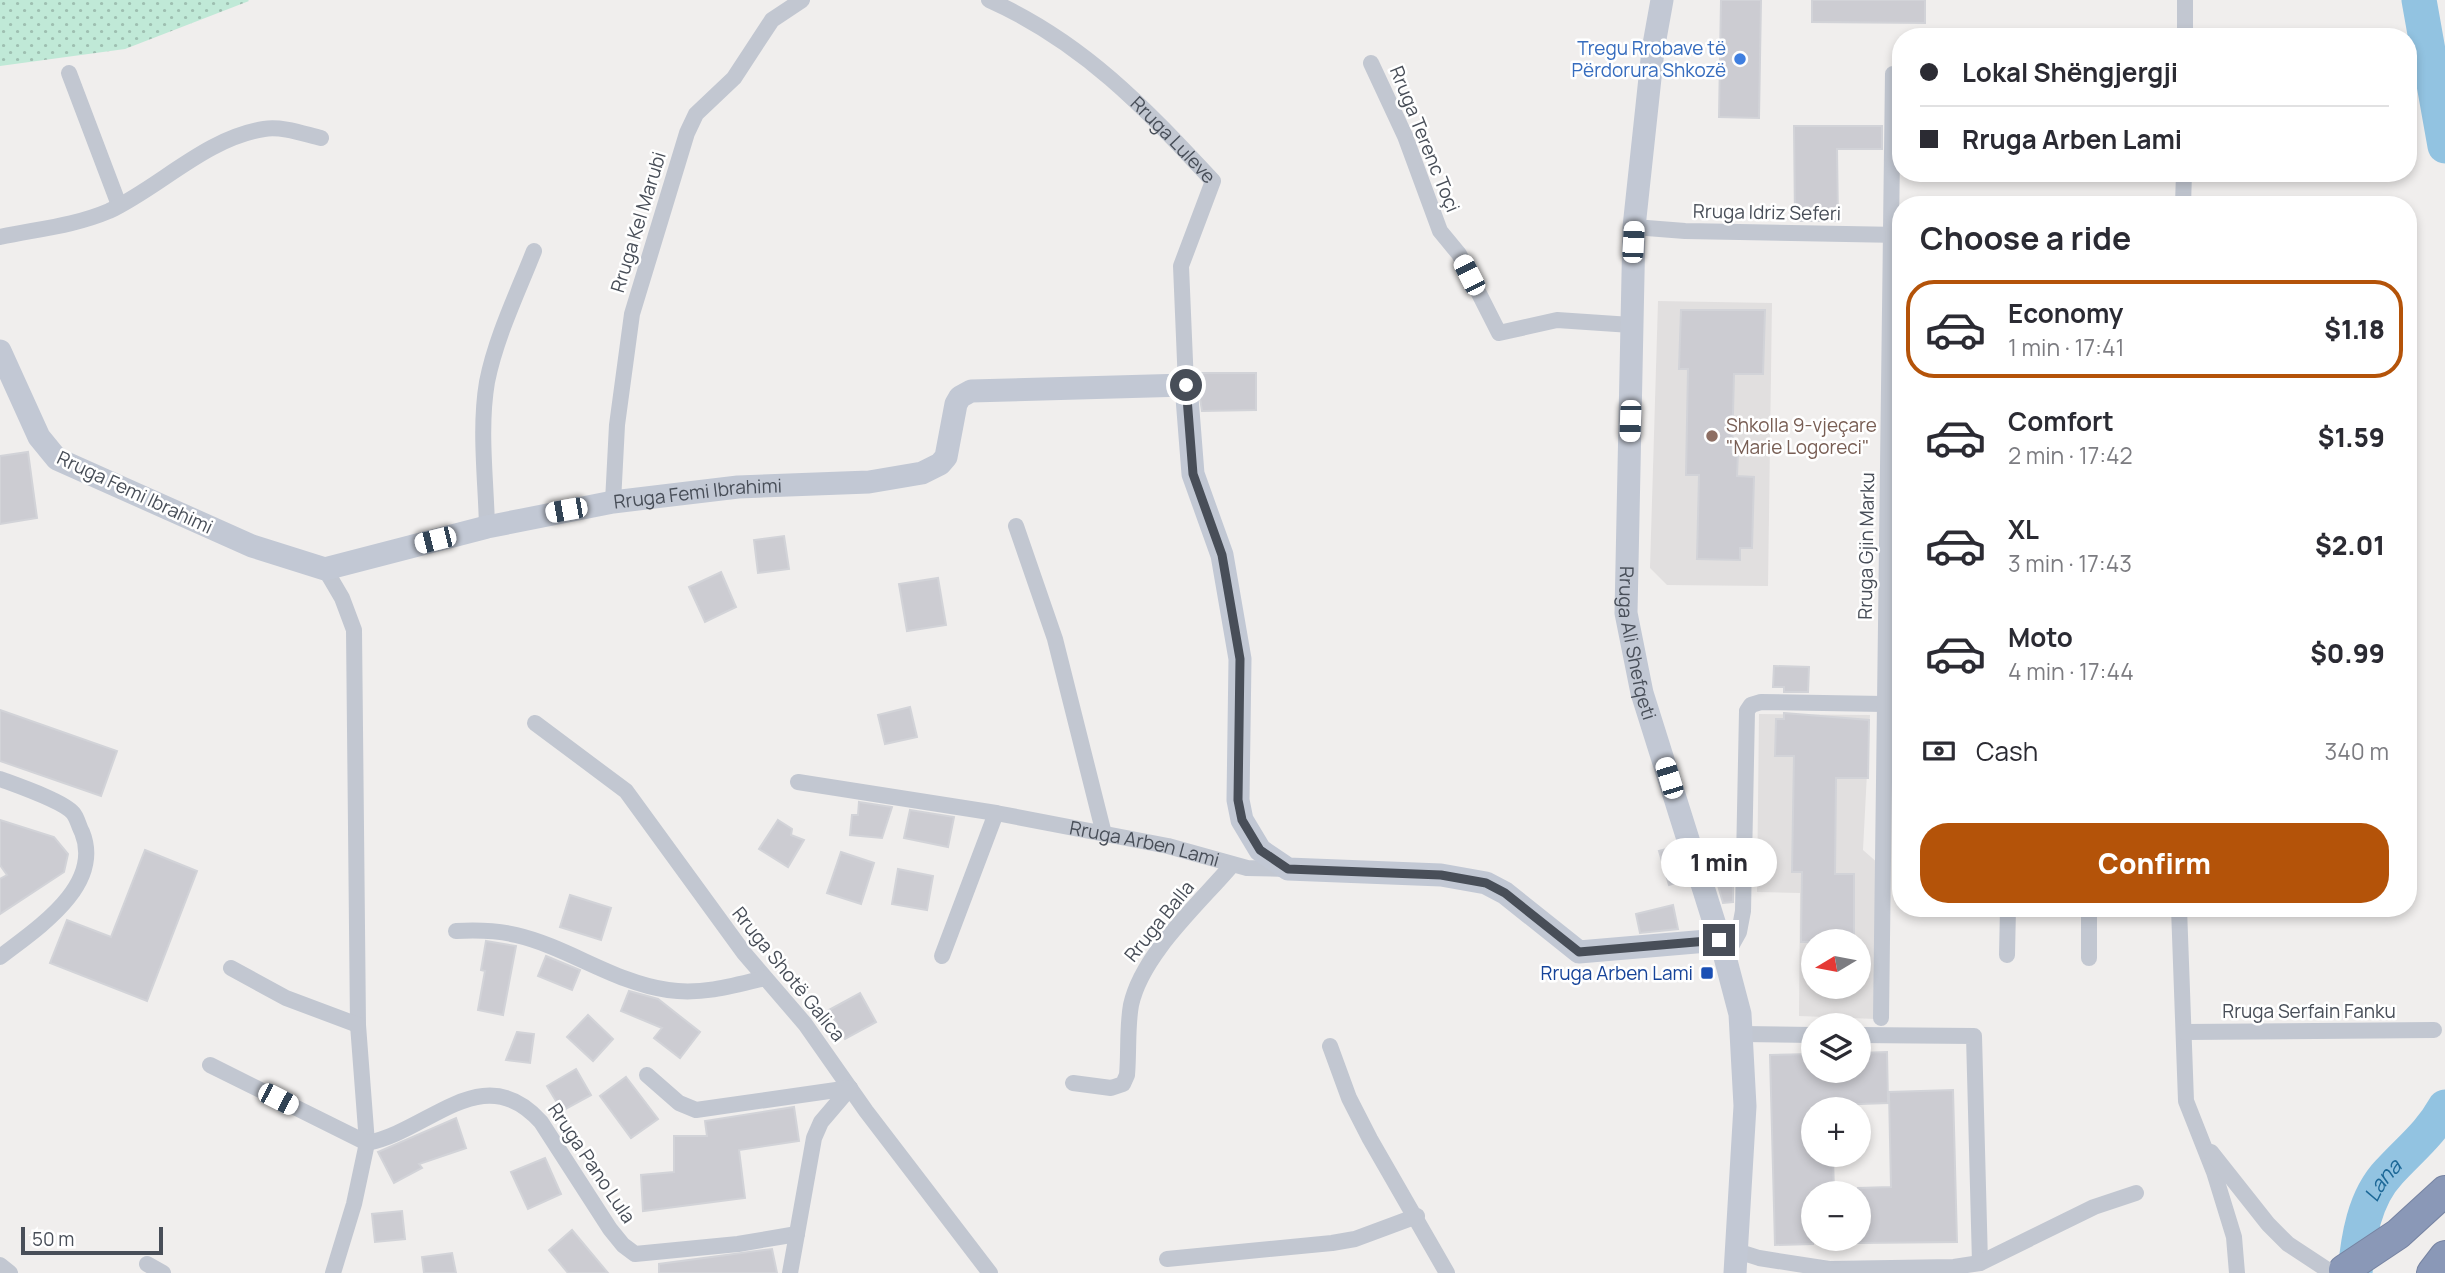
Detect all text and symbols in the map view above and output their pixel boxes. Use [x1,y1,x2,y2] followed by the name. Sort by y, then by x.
[1572,35,1726,83] place label: Tregu Rrobave të Përdorura Shkozë
[1732,51,1748,67] marker: Tregu Rrobave të Përdorura Shkozë
[1962,54,2178,90] text: Lokal Shëngjergji
[1384,62,1466,216] street label: Rruga Terenc Toçi
[1125,90,1222,189] street label: Rruga Luleve
[1962,121,2182,157] text: Rruga Arben Lami
[604,148,672,296] street label: Rruga Kel Marubi
[1693,198,1841,226] street label: Rruga Idriz Seferi
[1920,216,2131,260] text: Choose a ride
[1622,220,1645,264] car
[1451,252,1488,298] car
[2008,295,2123,331] text: Economy
[1924,298,1987,361] icon: car
[2324,311,2385,347] text: $1.18
[2008,331,2124,363] text: 1 min · 17:41
[1170,369,1202,401] route start
[1619,400,1642,442] car
[2008,403,2114,439] text: Comfort
[1924,406,1987,469] icon: car
[1726,412,1877,460] place label: Shkolla 9-vjeçare "Marie Logoreci"
[2318,419,2385,455] text: $1.59
[1704,428,1720,444] marker: Shkolla 9-vjeçare "Marie Logoreci"
[2008,439,2133,471] text: 2 min · 17:42
[53,444,217,540] street label: Rruga Femi Ibrahimi
[612,472,782,515] street label: Rruga Femi Ibrahimi
[1852,472,1880,620] street label: Rruga Gjin Marku
[544,496,589,524] car
[2008,511,2039,547] text: XL
[1924,514,1987,577] icon: car
[413,525,458,555] car
[2315,527,2385,563] text: $2.01
[2008,547,2132,579] text: 3 min · 17:43
[1613,566,1663,723] street label: Rruga Ali Shefqeti
[2008,619,2073,655] text: Moto
[1924,622,1987,685] icon: car
[2310,635,2385,671] text: $0.99
[2008,655,2134,687] text: 4 min · 17:44
[1920,732,1958,770] icon: cash
[1976,733,2038,769] text: Cash
[2325,735,2389,767] text: 340 m
[1653,755,1686,801] car
[1067,814,1222,873] street label: Rruga Arben Lami
[1920,823,2389,903] button: Confirm
[1661,838,1777,888] callout: 1 min
[1690,846,1748,878] text: 1 min
[1118,875,1200,967] street label: Rruga Balla
[727,901,851,1047] street label: Rruga Shotë Galica
[1703,924,1735,956] route end
[1801,929,1871,999] north arrow
[1801,929,1871,1251] map controls
[1540,960,1693,986] place label: Rruga Arben Lami
[1699,965,1715,981] marker: Rruga Arben Lami
[2222,998,2396,1024] street label: Rruga Serfain Fanku
[1801,1013,1871,1083] button: layers
[255,1080,302,1118] car
[1801,1097,1871,1167] button: +
[542,1098,642,1228] street label: Rruga Pano Lula
[2357,1151,2408,1206] water label: Lana
[1801,1181,1871,1251] button: −
[21,1224,163,1256] scale bar
[32,1226,74,1252] text: 50 m

